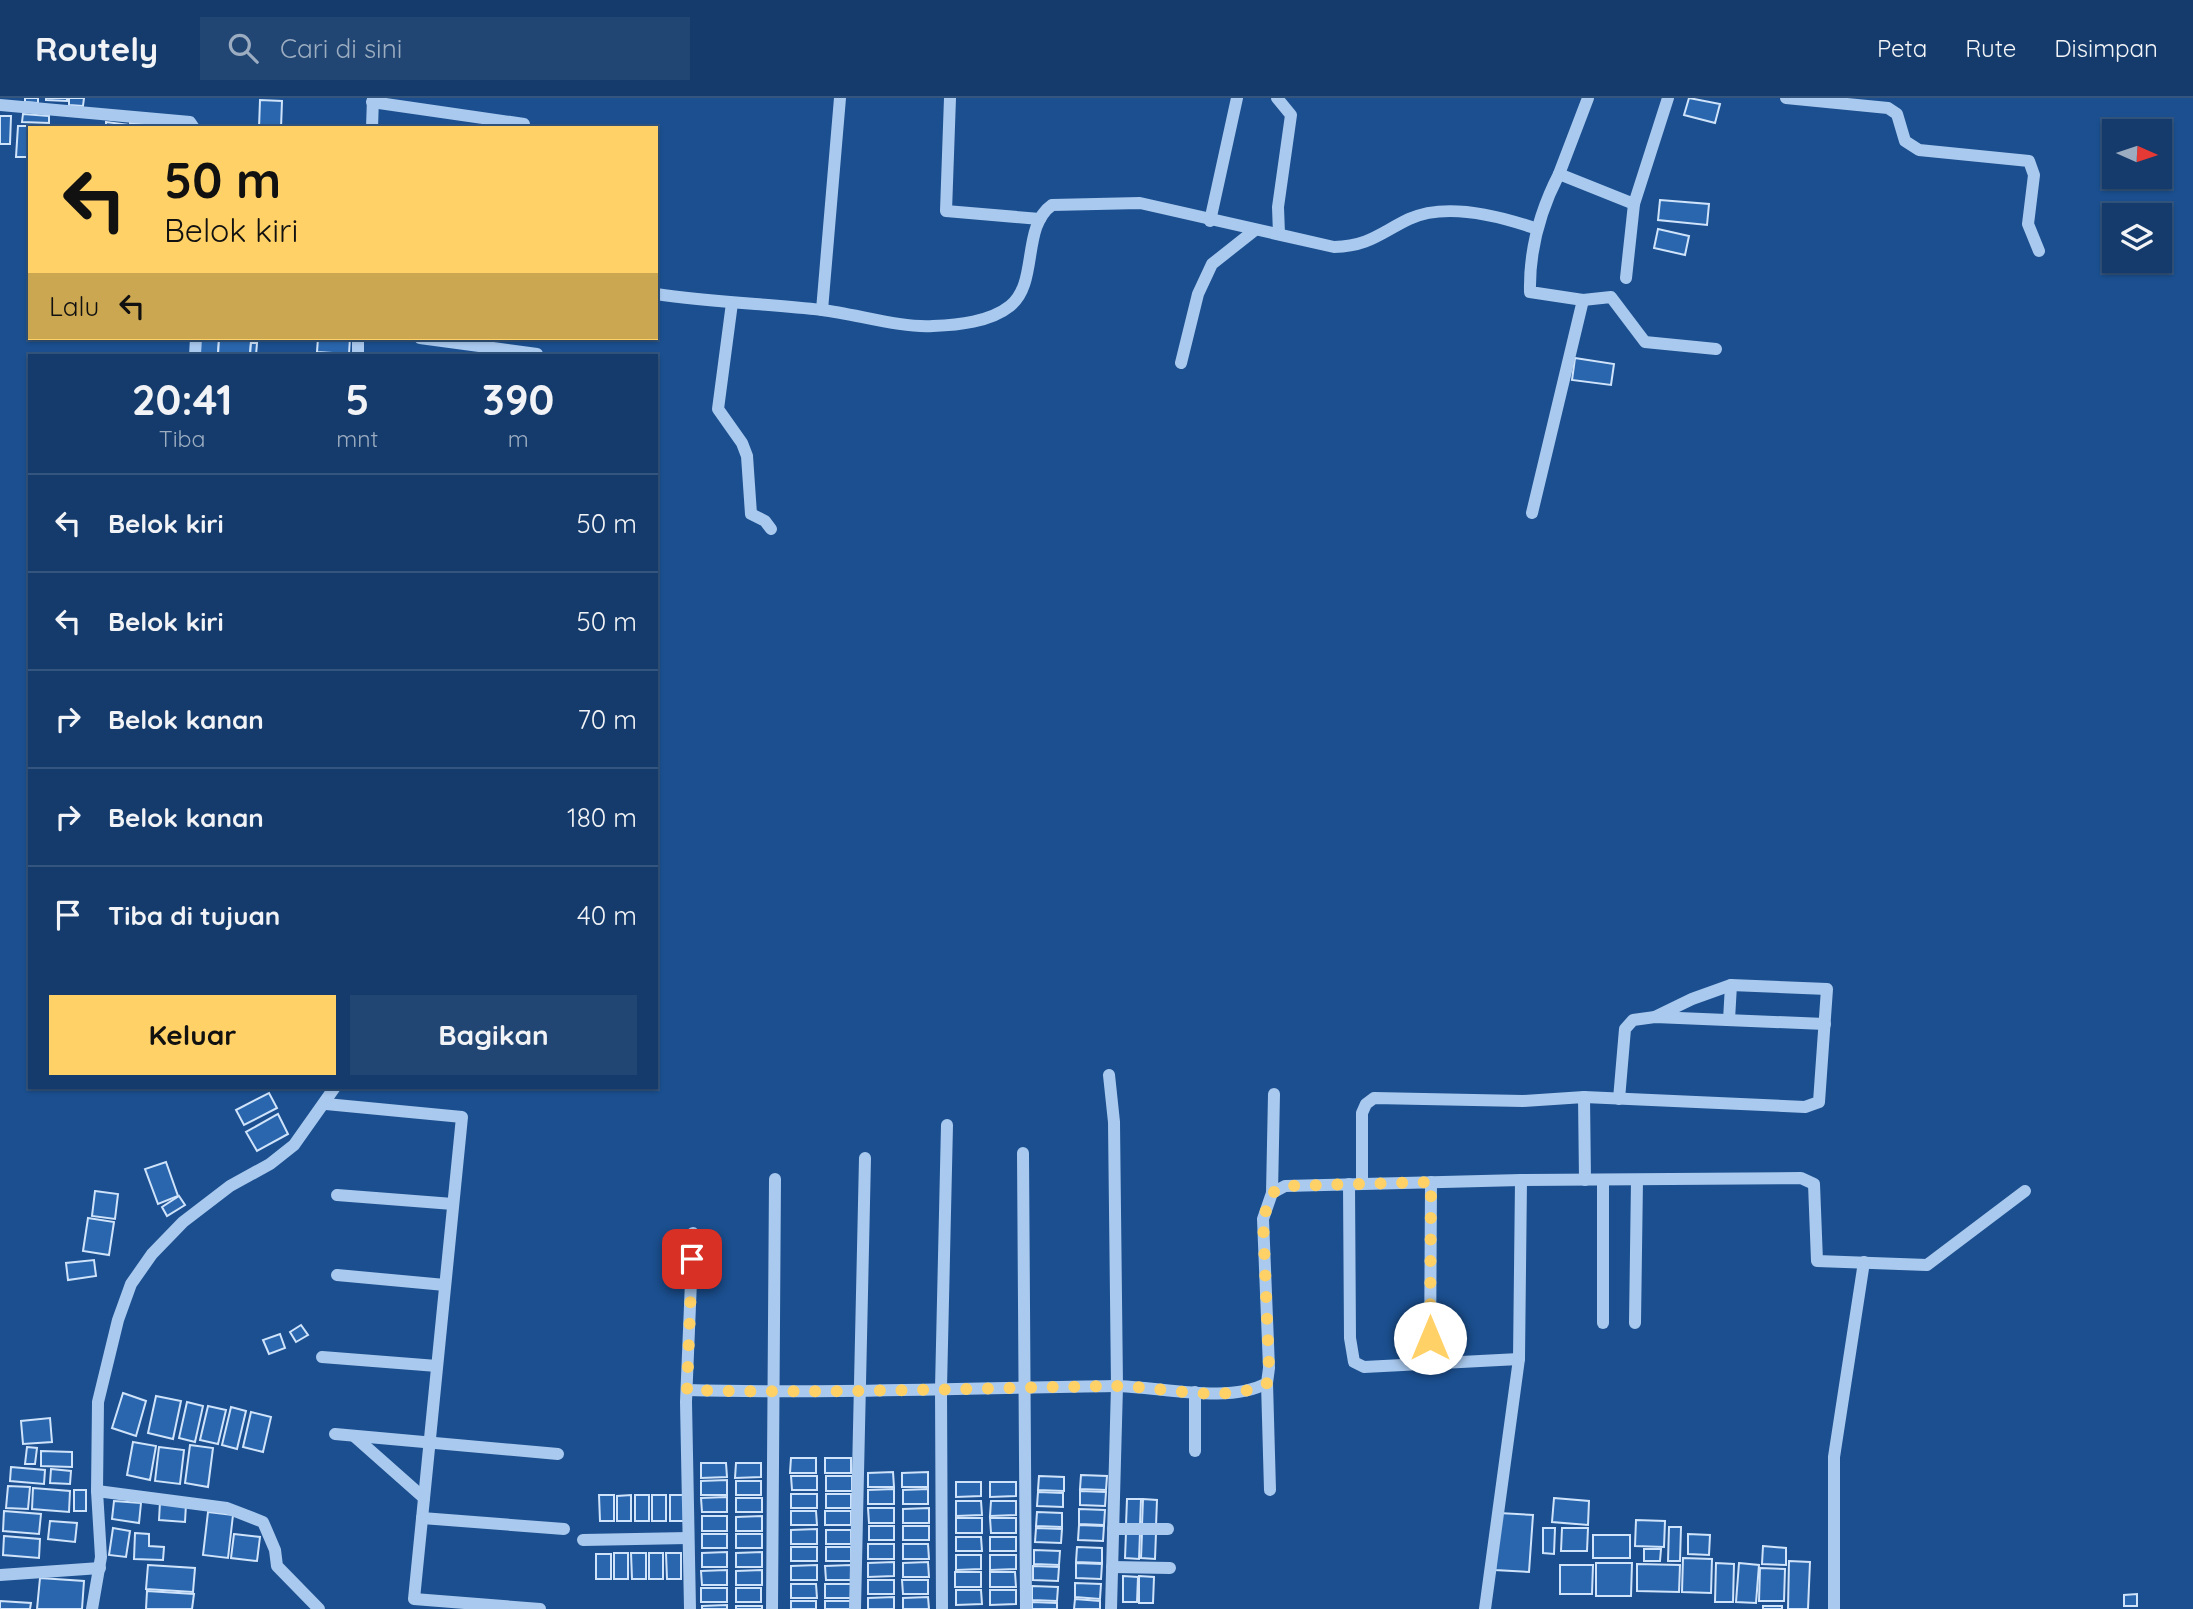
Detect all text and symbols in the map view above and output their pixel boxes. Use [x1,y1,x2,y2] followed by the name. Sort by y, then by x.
[200,17,690,80] search box
[35,28,158,69] text: Routely
[224,29,262,67] icon: search
[280,32,402,65] text: Cari di sini
[1877,33,1927,63] text: Peta
[1965,33,2016,63] text: Rute
[2054,33,2158,63] text: Disimpan
[2102,119,2172,189] north arrow
[2102,119,2172,273] map controls
[164,149,281,210] text: 50 m
[49,154,140,245] icon: left
[2102,203,2172,273] button: layers
[164,210,298,250] text: Belok kiri
[113,287,151,325] icon: left
[49,290,99,323] text: Lalu
[132,373,233,426] text: 20:41
[345,373,369,426] text: 5
[482,373,554,426] text: 390
[159,424,206,453] text: Tiba
[336,424,378,453] text: mnt
[508,424,529,453] text: m
[49,504,87,542] icon: left
[108,507,224,540] text: Belok kiri
[577,507,637,540] text: 50 m
[49,602,87,640] icon: left
[108,605,224,638] text: Belok kiri
[577,605,637,638] text: 50 m
[49,700,87,738] icon: right
[108,703,264,736] text: Belok kanan
[577,703,637,736] text: 70 m
[49,798,87,836] icon: right
[108,801,264,834] text: Belok kanan
[567,801,637,834] text: 180 m
[49,896,87,934] icon: arrive
[108,899,280,932] text: Tiba di tujuan
[577,899,637,932] text: 40 m
[49,995,336,1075] button: Keluar
[350,995,637,1075] button: Bagikan
[662,1229,722,1289] pin
[673,1240,711,1278] icon: arrive
[1393,1301,1467,1375] position arrow

